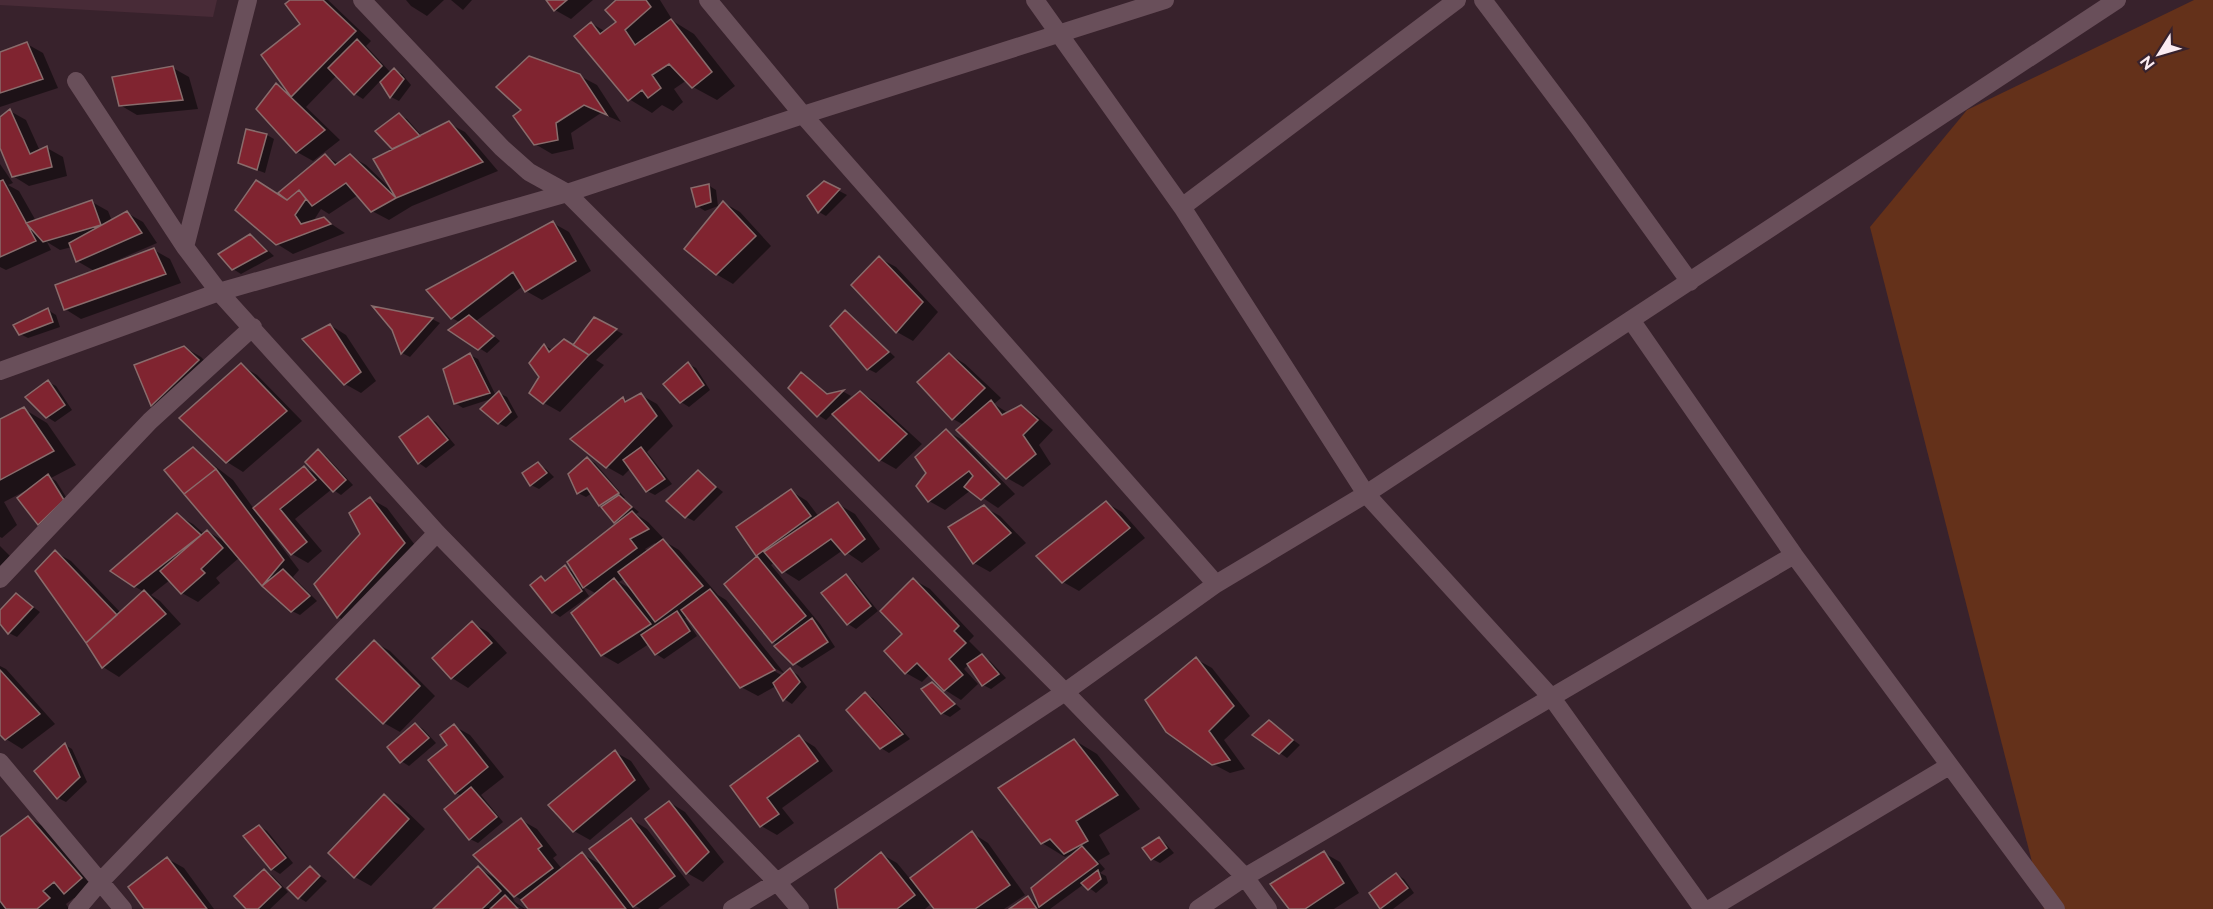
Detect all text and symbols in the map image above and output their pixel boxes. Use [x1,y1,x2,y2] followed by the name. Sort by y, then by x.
[2129,24,2189,84] north arrow
[2136,52,2159,73] text: N

